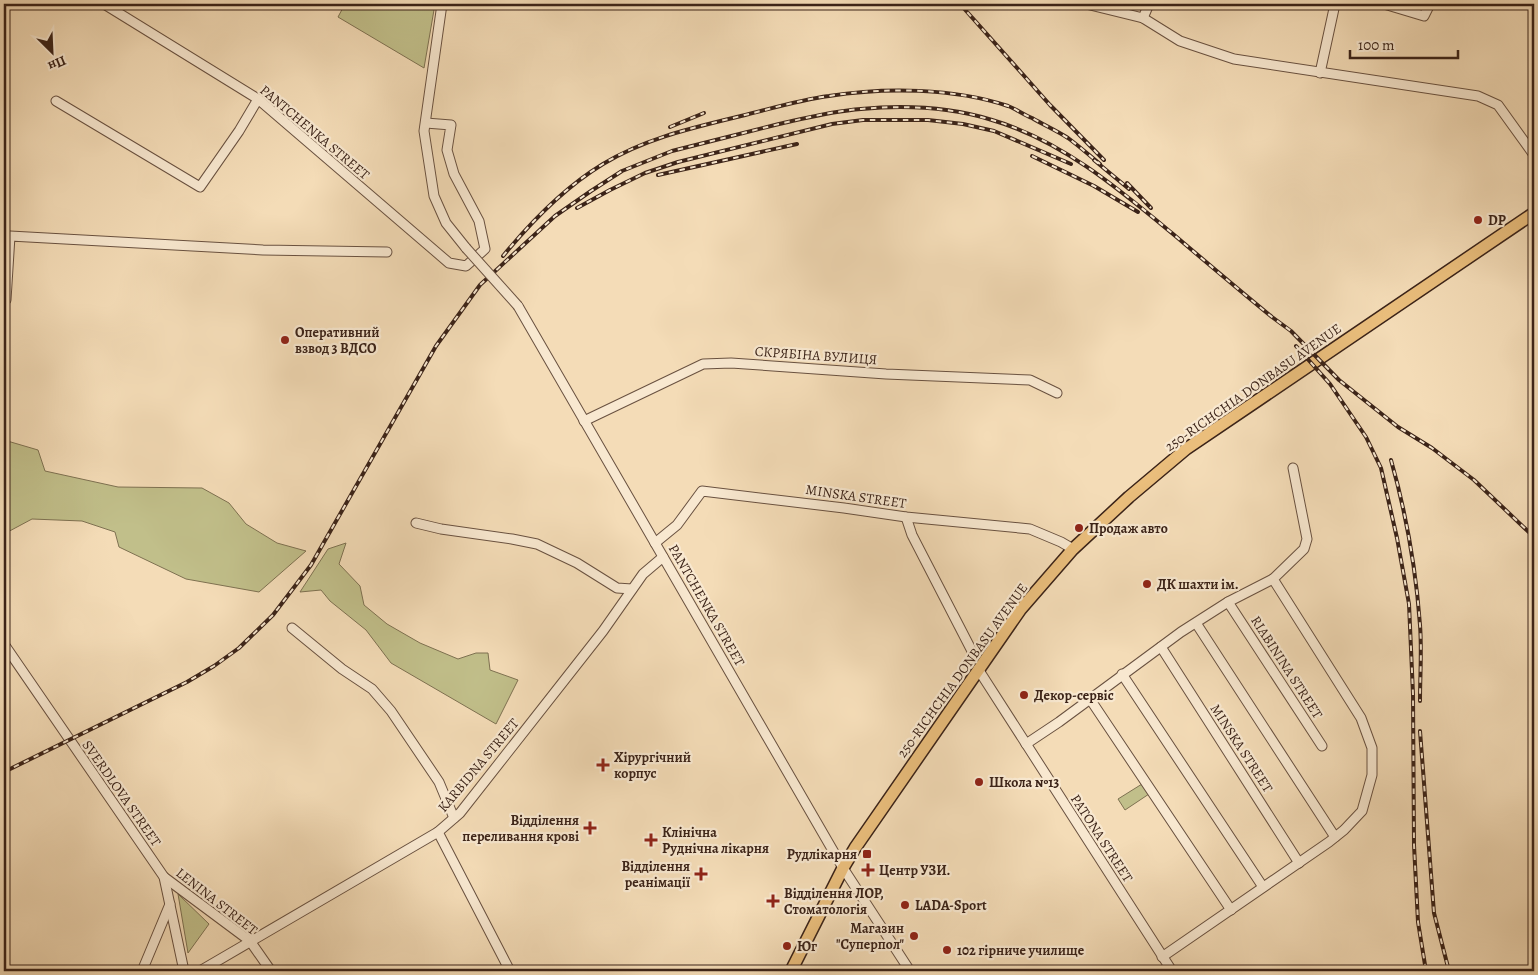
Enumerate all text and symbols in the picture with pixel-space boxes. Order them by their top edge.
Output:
north arrow [28,28,78,78]
scale bar [1350,28,1458,60]
text: 100 m [1358,35,1395,55]
text: Пн [45,51,69,76]
street label: PANTCHENKA STREET [256,81,374,184]
place label: DP [1488,211,1506,230]
marker: DP [1472,214,1484,226]
street label: 250-RICHCHIA DONBASU AVENUE [1161,319,1345,456]
place label: Оперативний взвод 3 ВДСО [295,323,380,358]
marker: Оперативний взвод 3 ВДСО [279,334,291,346]
street label: СКРЯБІНА ВУЛИЦЯ [754,342,878,369]
street label: MINSKA STREET [804,480,908,513]
place label: Продаж авто [1089,519,1168,538]
marker: Продаж авто [1073,522,1085,534]
street label: PANTCHENKA STREET [664,541,749,670]
place label: ДК шахти ім. [1157,575,1238,594]
marker: ДК шахти ім. [1141,578,1153,590]
street label: 250-RICHCHIA DONBASU AVENUE [893,579,1032,761]
street label: RIABININA STREET [1246,612,1327,723]
place label: Декор-сервіс [1034,686,1114,705]
marker: Декор-сервіс [1018,689,1030,701]
street label: MINSKA STREET [1206,700,1277,796]
street label: KARBIDNA STREET [433,714,524,816]
street label: SVERDLOVA STREET [78,736,166,851]
place label: Хірургічний корпус [614,748,691,783]
marker: Хірургічний корпус [596,758,610,772]
place label: Школа №13 [989,773,1059,792]
marker: Школа №13 [973,776,985,788]
street label: PATONA STREET [1066,791,1137,886]
place label: Відділення переливання крові [462,811,579,846]
marker: Відділення переливання крові [583,821,597,835]
place label: Клінічна Руднічна лікарня [662,823,769,858]
marker: Клінічна Руднічна лікарня [644,833,658,847]
place label: Рудлікарня [787,845,857,864]
marker: Рудлікарня [861,848,873,860]
place label: Відділення реанімації [621,857,691,892]
place label: Центр УЗИ. [879,861,950,880]
street label: LENINA STREET [172,863,262,940]
marker: Центр УЗИ. [861,863,875,877]
marker: Відділення реанімації [694,867,708,881]
place label: Відділення ЛОР, Стоматологія [784,884,884,919]
marker: Відділення ЛОР, Стоматологія [766,894,780,908]
place label: LADA-Sport [915,896,987,915]
marker: LADA-Sport [899,899,911,911]
place label: Магазин "Суперпол" [836,919,905,954]
marker: Магазин "Суперпол" [908,930,920,942]
place label: Юг [797,937,817,956]
marker: Юг [781,940,793,952]
place label: 102 гірниче училище [957,941,1085,960]
marker: 102 гірниче училище [941,944,953,956]

